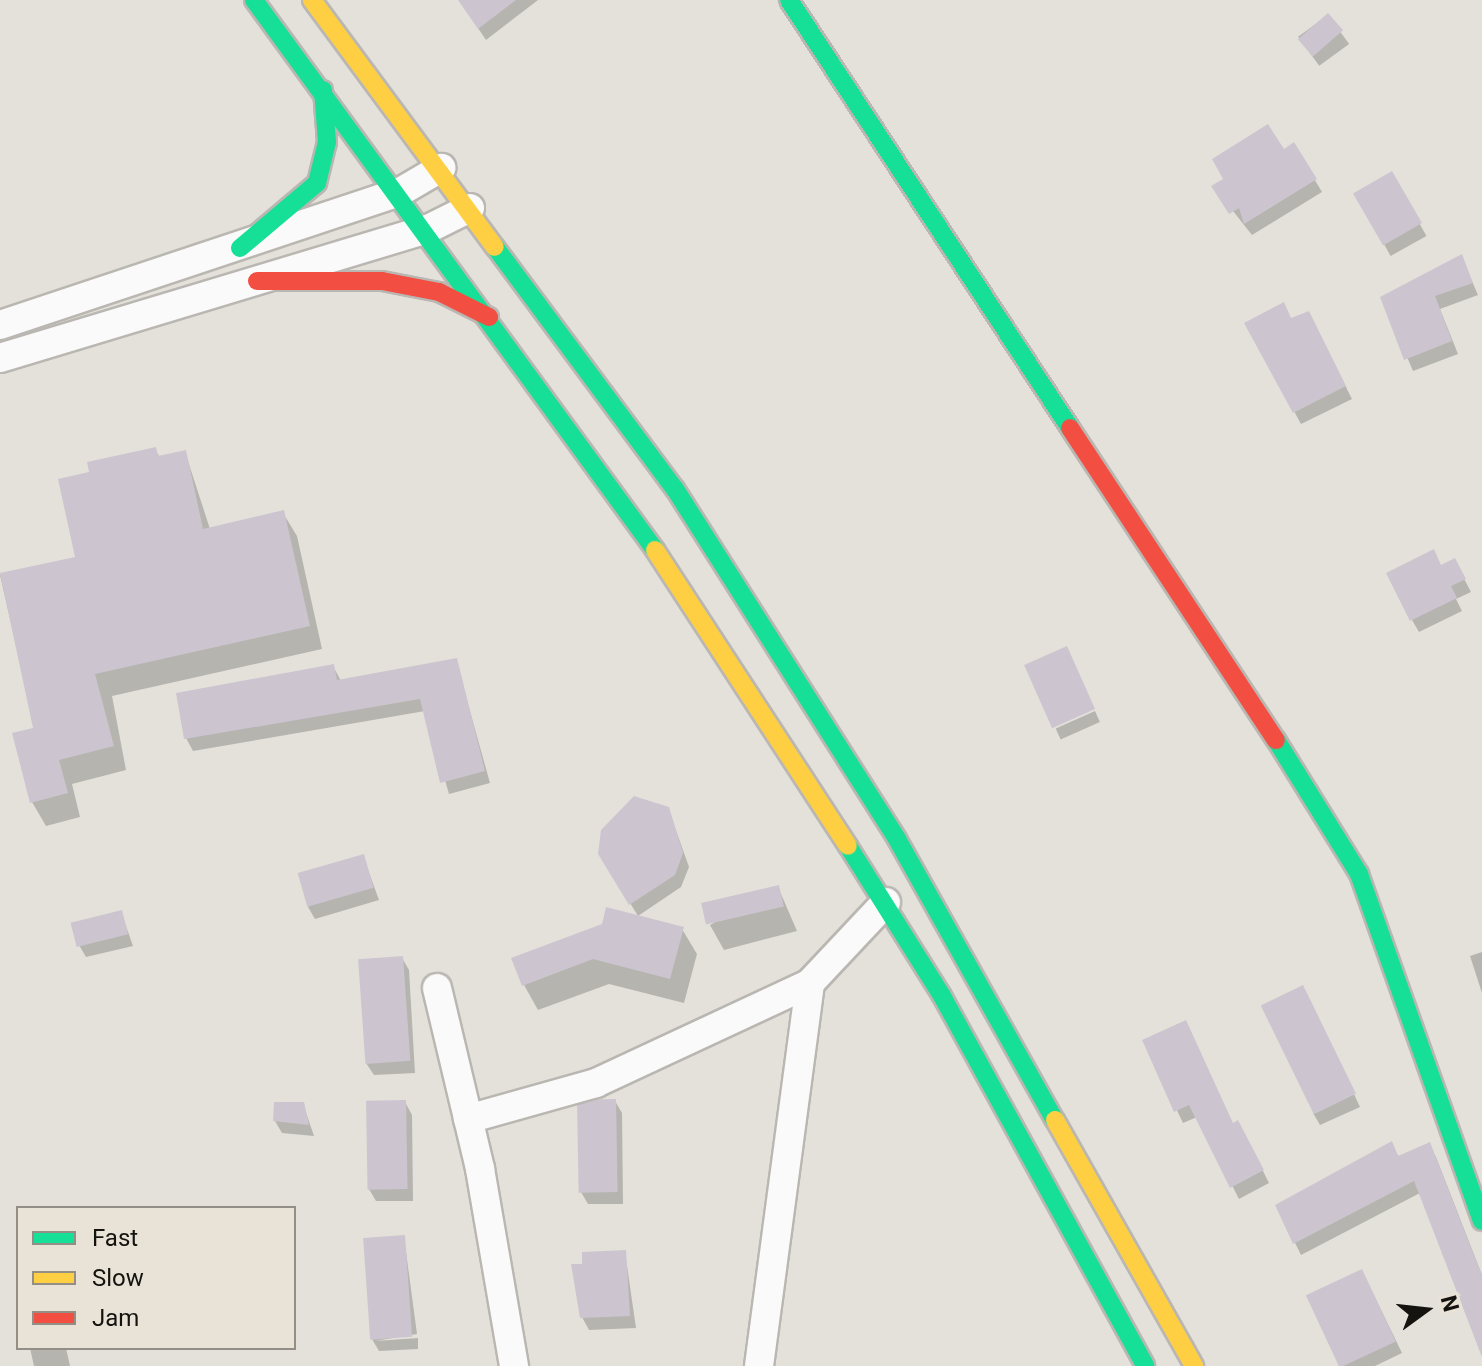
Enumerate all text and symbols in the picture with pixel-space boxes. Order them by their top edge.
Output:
legend [16,1206,296,1350]
text: Fast [92,1224,138,1252]
text: Slow [92,1264,144,1292]
north arrow [1386,1270,1466,1350]
text: N [1436,1293,1464,1314]
text: Jam [92,1304,139,1332]

